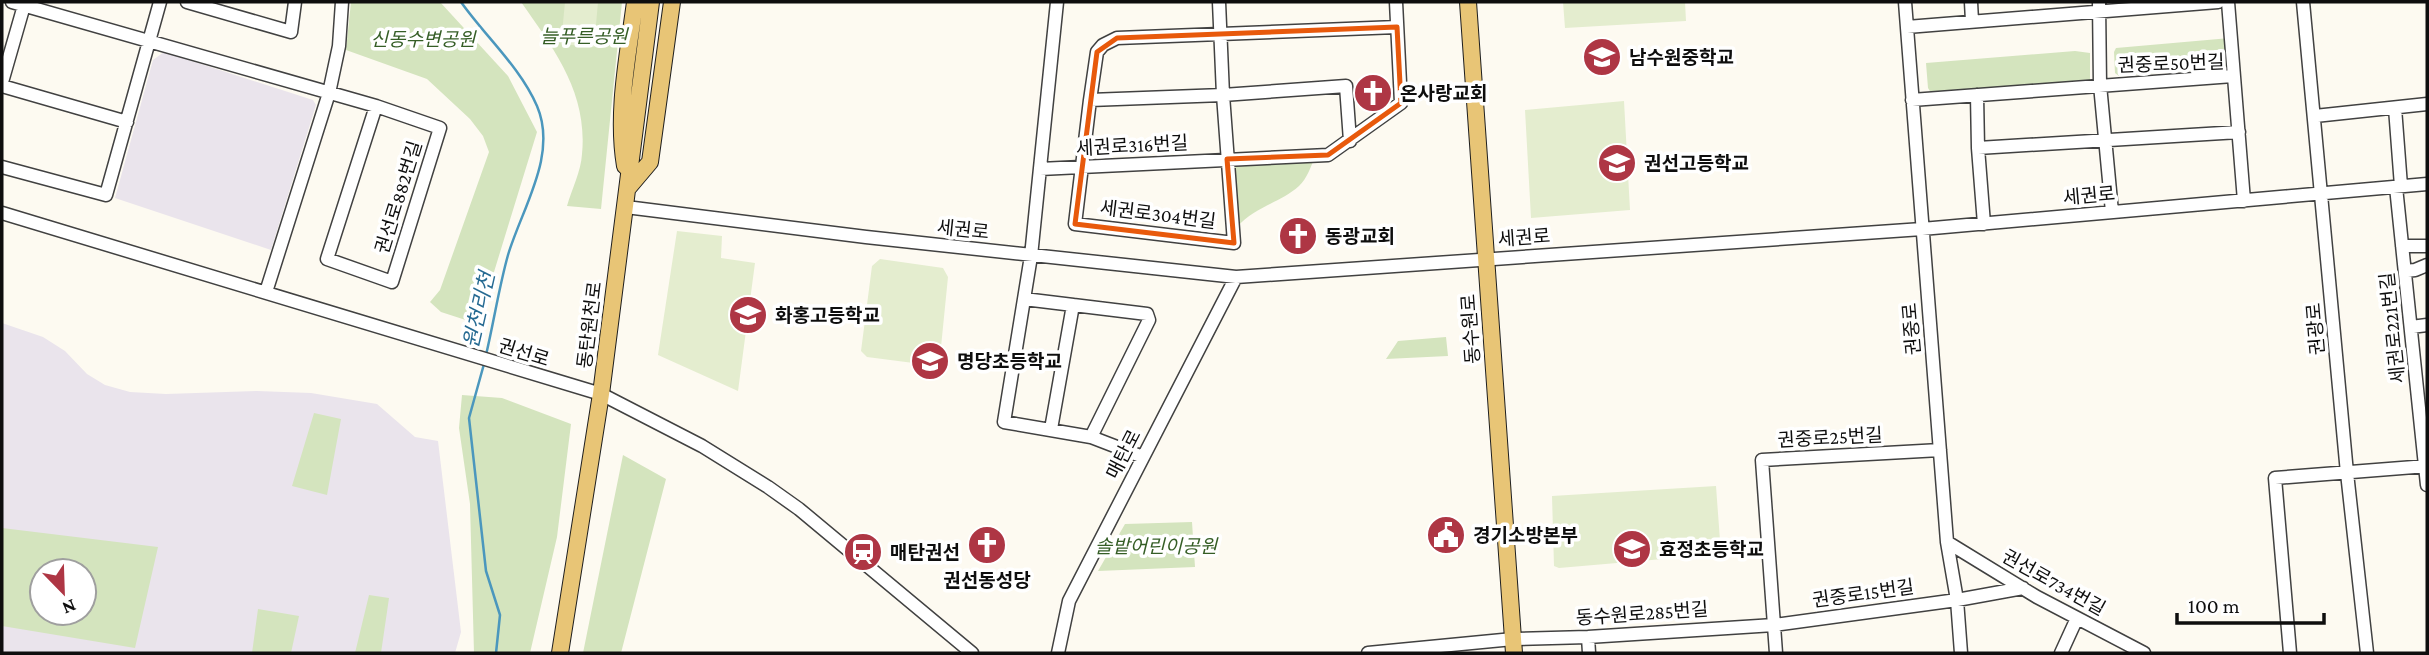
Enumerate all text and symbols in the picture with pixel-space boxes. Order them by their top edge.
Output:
park label: 늘푸른공원 [540,26,629,47]
park label: 신동수변공원 [371,29,477,50]
school or university icon: 남수원중학교 [1581,36,1623,78]
place label: 남수원중학교 [1629,47,1734,68]
street label: 권중로50번길 [2117,51,2225,76]
church icon: 온사랑교회 [1352,72,1394,114]
place label: 온사랑교회 [1400,83,1487,104]
street label: 세권로316번길 [1075,132,1189,159]
street label: 권선로882번길 [371,138,426,256]
school or university icon: 권선고등학교 [1596,142,1638,184]
place label: 권선고등학교 [1644,153,1749,174]
street label: 세권로 [2062,183,2116,208]
street label: 세권로304번길 [1099,197,1217,232]
church icon: 동광교회 [1277,215,1319,257]
street label: 세권로 [936,216,990,243]
street label: 세권로 [1497,225,1551,250]
place label: 동광교회 [1325,226,1395,247]
water label: 원천리천 [459,267,500,350]
street label: 세권로221번길 [2376,271,2409,385]
street label: 동탄원천로 [574,280,605,370]
street label: 동수원로 [1458,293,1483,365]
school or university icon: 화홍고등학교 [727,294,769,336]
street label: 권중로 [1899,302,1924,356]
street label: 권광로 [2303,302,2328,356]
place label: 화홍고등학교 [775,305,880,326]
street label: 권선로 [496,335,552,370]
school or university icon: 명당초등학교 [909,340,951,382]
place label: 명당초등학교 [957,351,1062,372]
street label: 권중로25번길 [1777,424,1883,451]
street label: 매탄로 [1102,426,1145,482]
public building icon: 경기소방본부 [1425,514,1467,556]
church icon: 권선동성당 [966,524,1008,566]
place label: 경기소방본부 [1473,525,1578,546]
school or university icon: 효정초등학교 [1611,528,1653,570]
station icon: 매탄권선 [842,531,884,573]
park label: 솔밭어린이공원 [1095,536,1219,557]
place label: 효정초등학교 [1659,539,1764,560]
place label: 매탄권선 [890,542,960,563]
street label: 권선로734번길 [1999,545,2109,619]
north arrow [28,557,98,627]
place label: 권선동성당 [943,570,1031,591]
street label: 권중로15번길 [1811,576,1915,611]
scale bar [2177,582,2324,626]
text: 100 m [2188,594,2240,618]
text: N [59,595,80,619]
street label: 동수원로285번길 [1575,598,1709,629]

